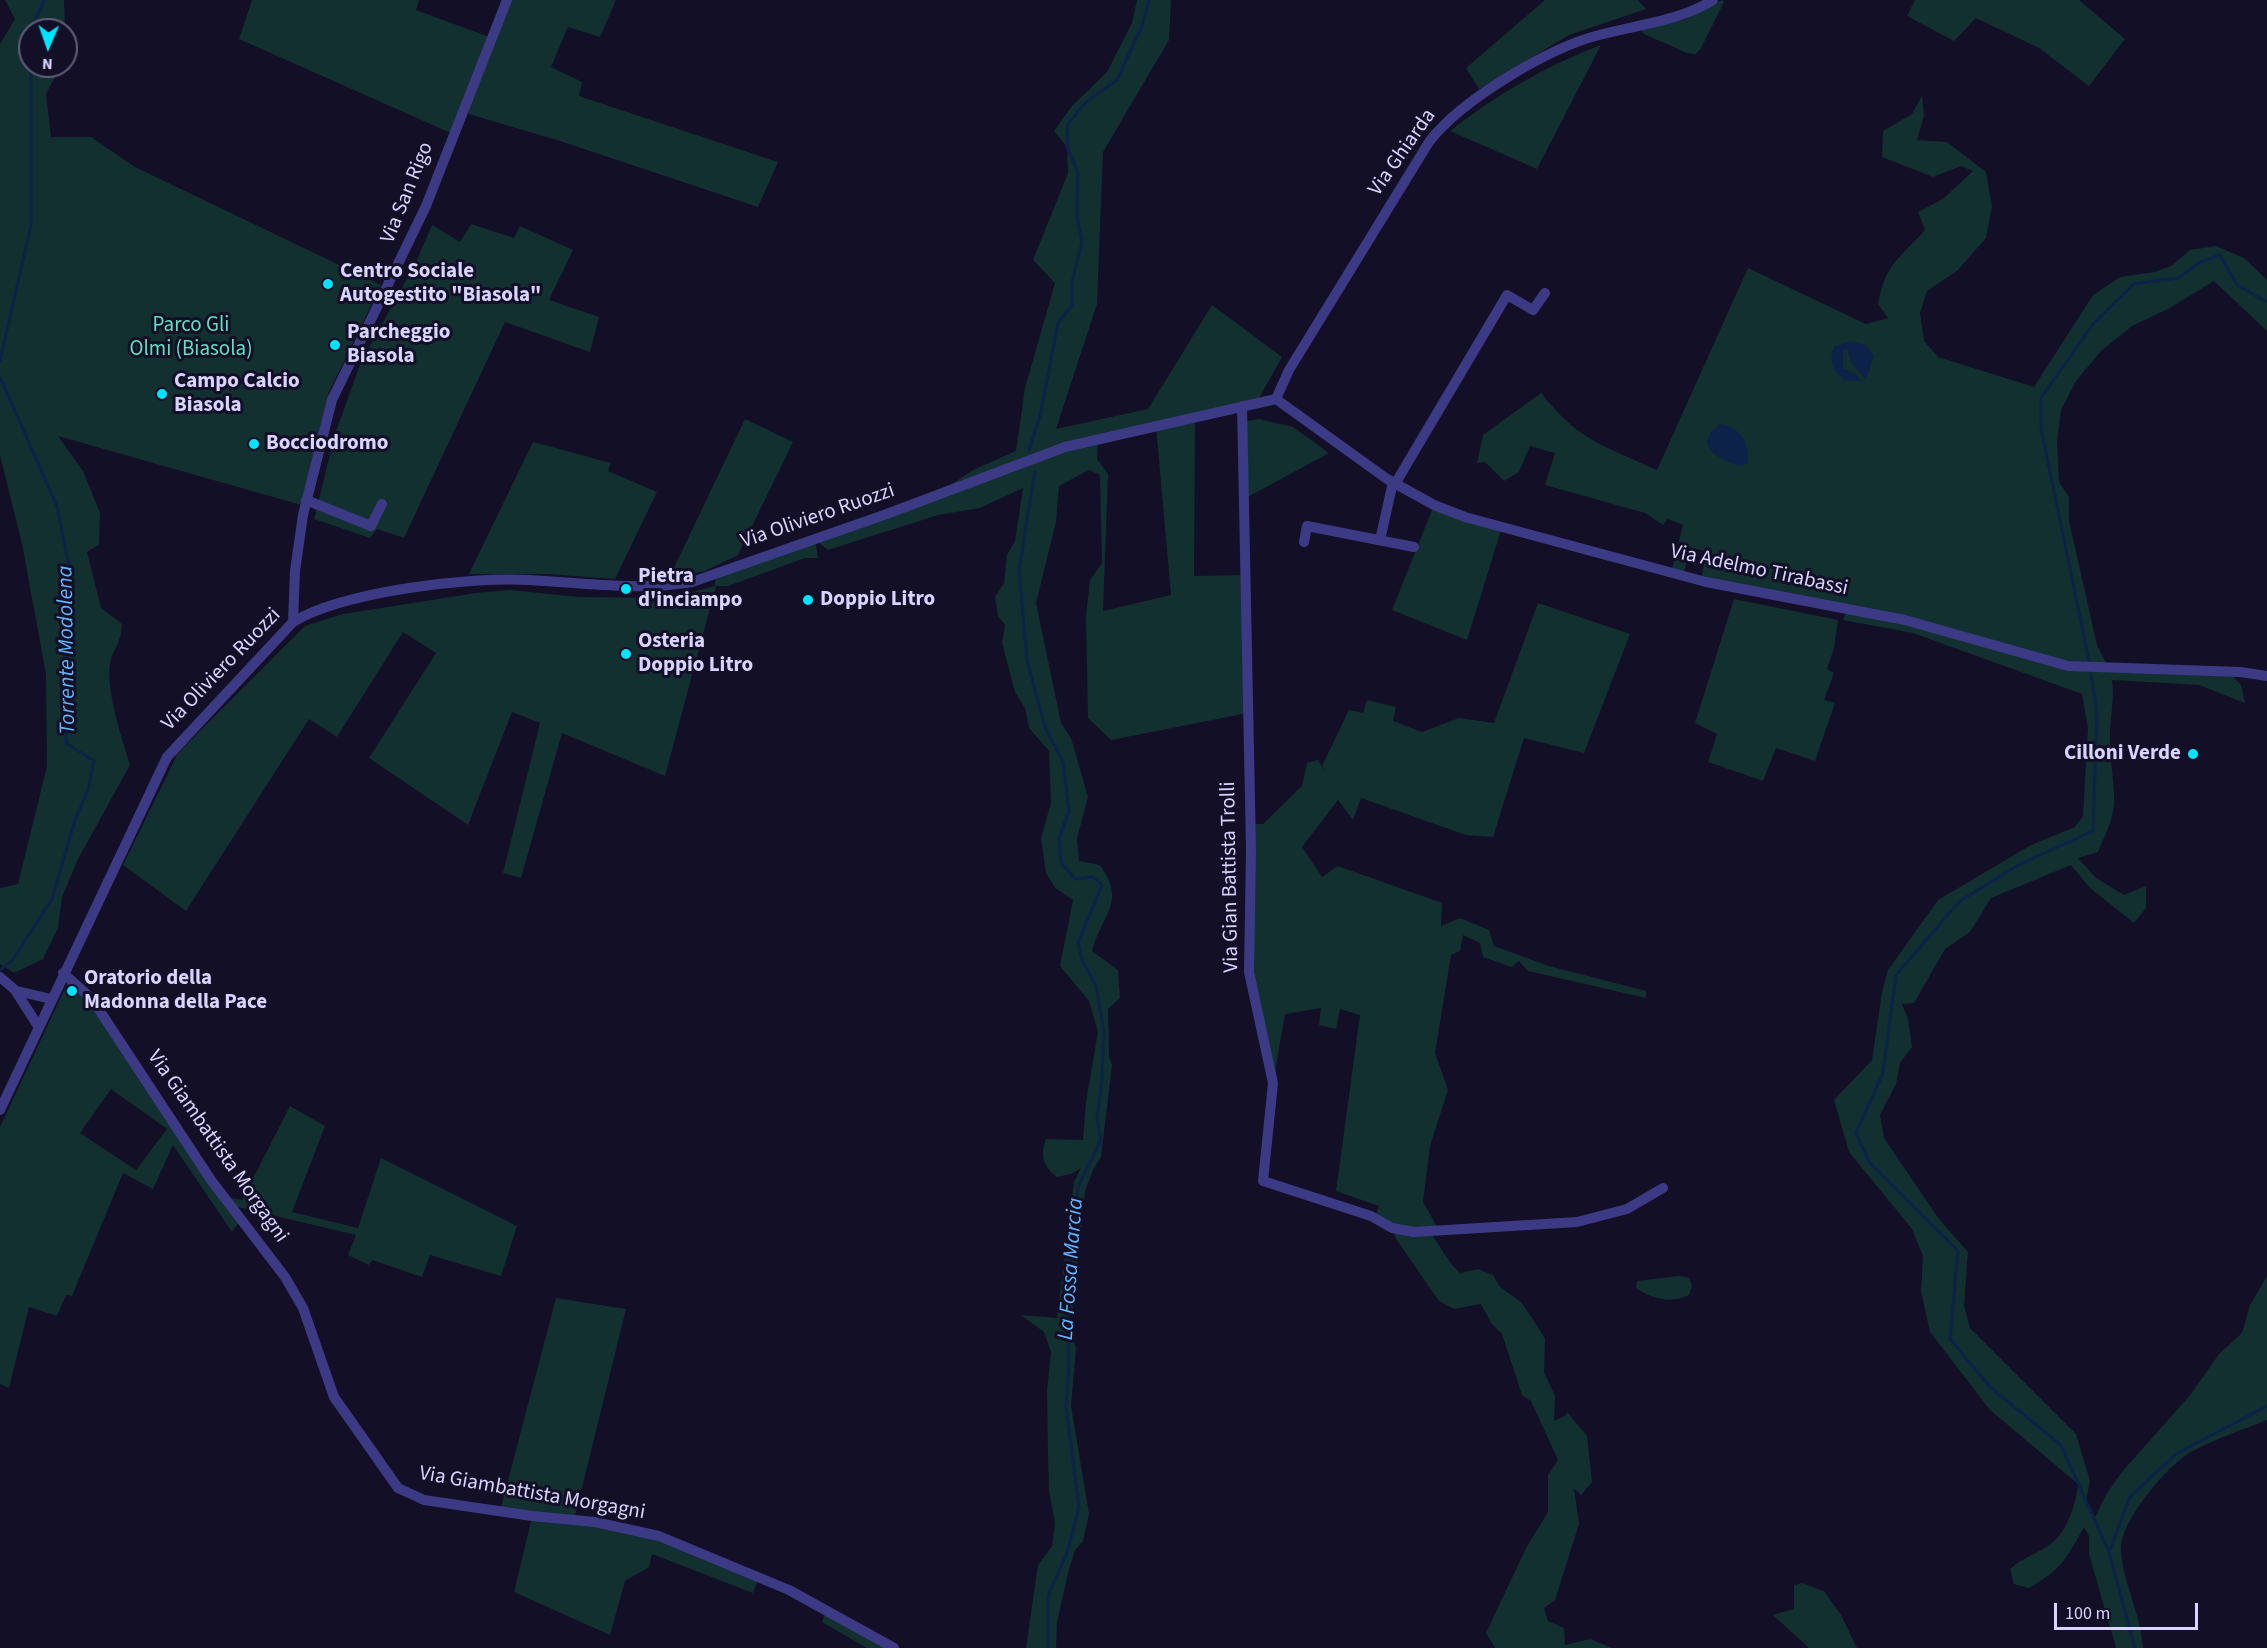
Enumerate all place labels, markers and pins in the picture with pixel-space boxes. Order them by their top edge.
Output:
place label: Centro Sociale Autogestito "Biasola" [340,259,541,309]
marker: Centro Sociale Autogestito "Biasola" [321,277,335,291]
place label: Parcheggio Biasola [347,320,450,370]
marker: Parcheggio Biasola [328,338,342,352]
place label: Campo Calcio Biasola [174,369,300,419]
marker: Campo Calcio Biasola [155,387,169,401]
place label: Bocciodromo [266,431,388,457]
marker: Bocciodromo [247,437,261,451]
place label: Pietra d'inciampo [638,564,743,614]
marker: Pietra d'inciampo [619,582,633,596]
place label: Doppio Litro [820,587,935,613]
marker: Doppio Litro [801,593,815,607]
place label: Osteria Doppio Litro [638,629,753,679]
marker: Osteria Doppio Litro [619,647,633,661]
place label: Cilloni Verde [2064,741,2181,767]
marker: Cilloni Verde [2186,747,2200,761]
place label: Oratorio della Madonna della Pace [84,966,267,1016]
marker: Oratorio della Madonna della Pace [65,984,79,998]

